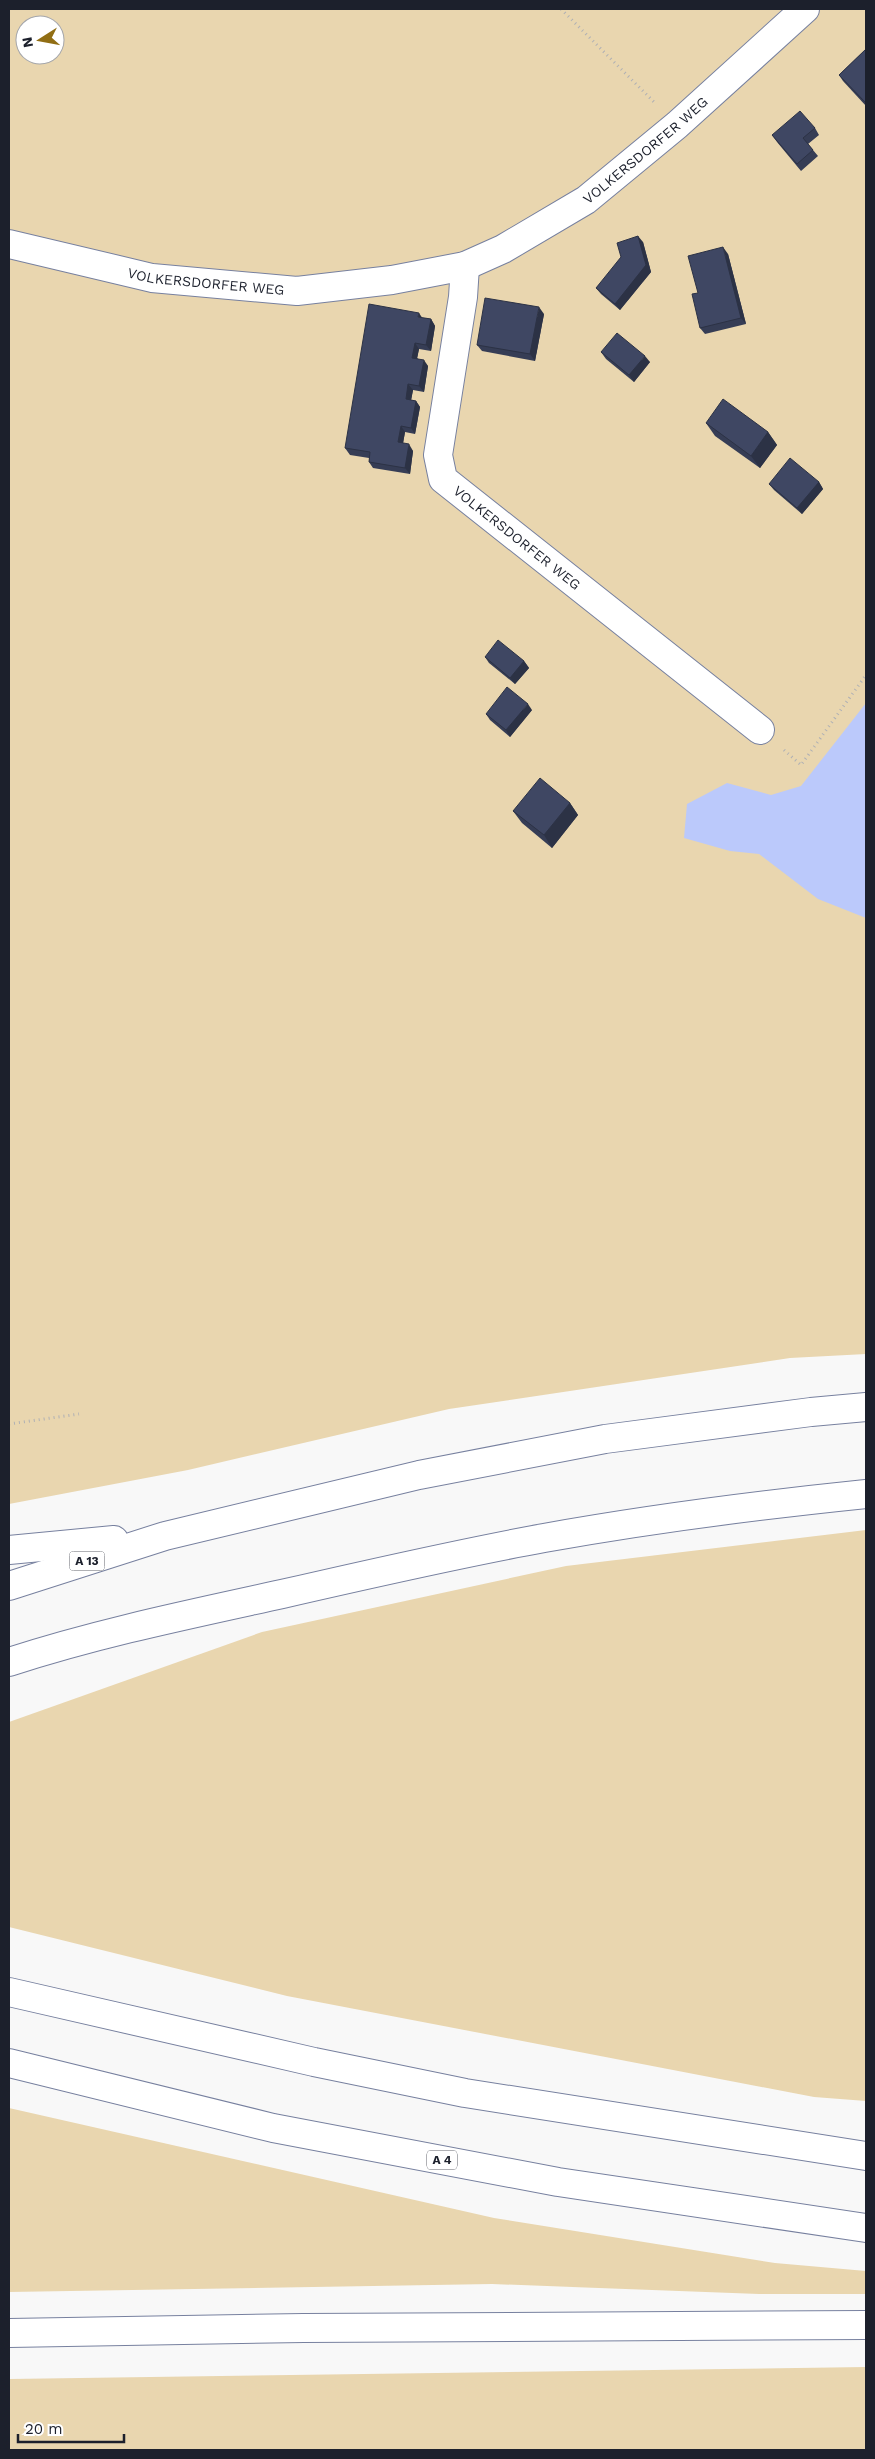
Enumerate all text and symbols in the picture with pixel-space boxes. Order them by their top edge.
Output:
north arrow [15,15,65,65]
text: N [18,36,36,49]
street label: VOLKERSDORFER WEG [580,93,711,207]
street label: VOLKERSDORFER WEG [126,264,285,298]
street label: VOLKERSDORFER WEG [450,482,584,593]
road number: A 13 [70,1552,104,1570]
road number: A 4 [427,2150,457,2170]
scale bar [18,2412,124,2444]
text: 20 m [25,2420,63,2438]

